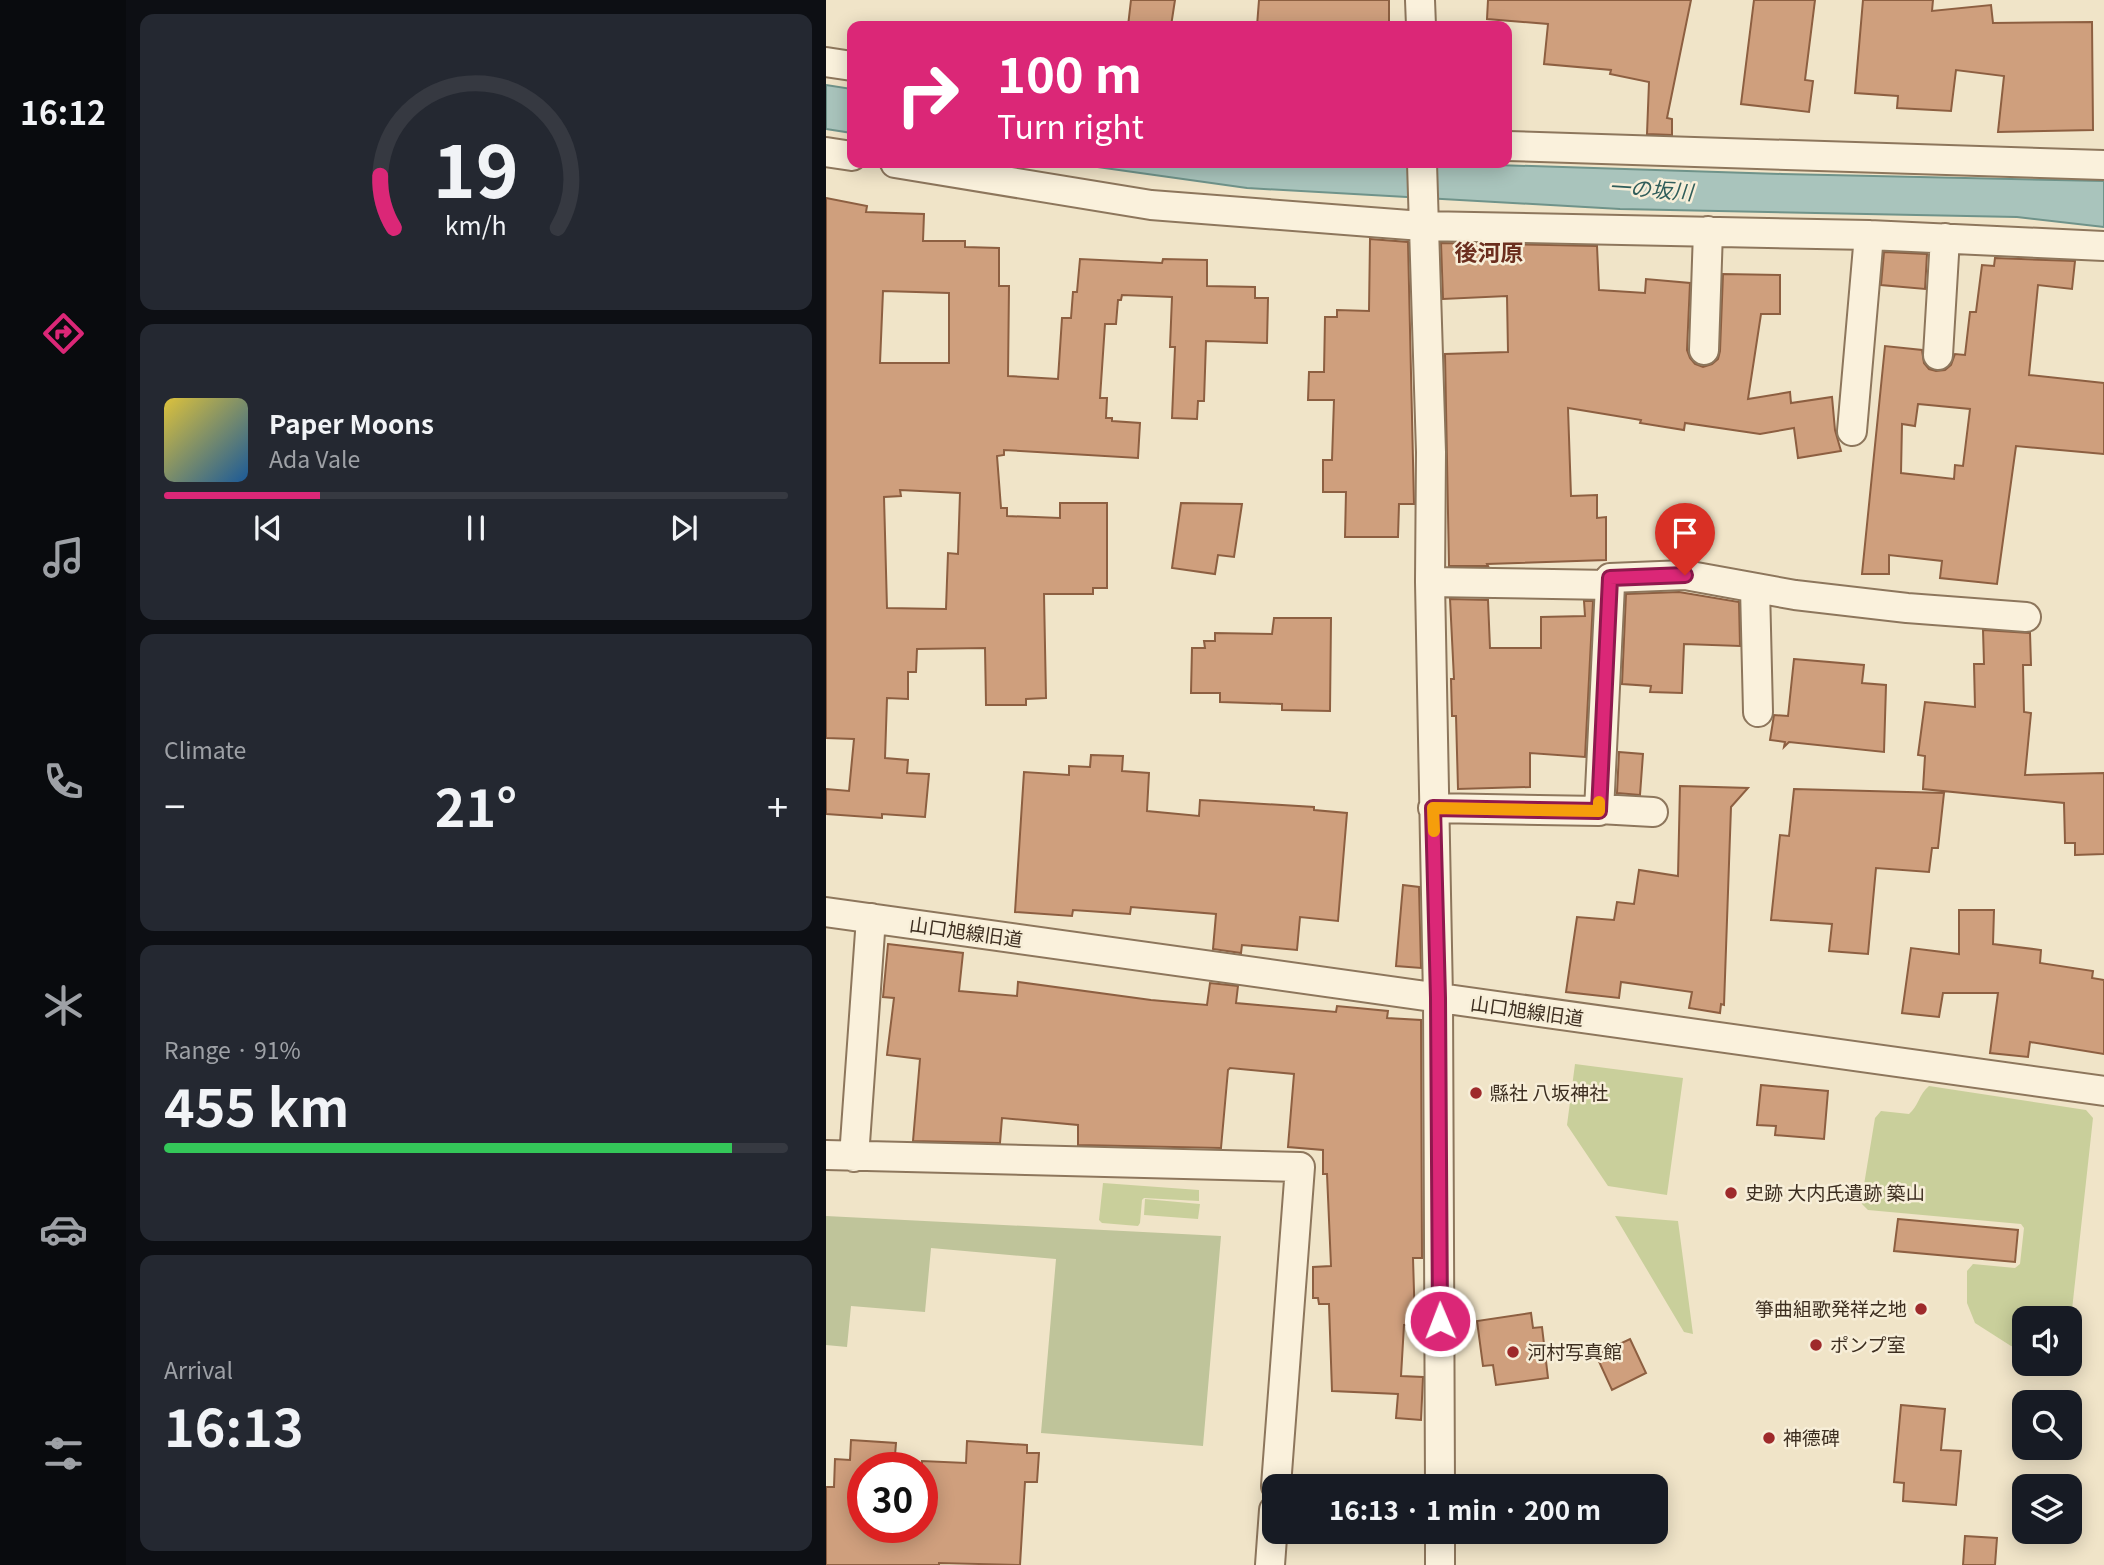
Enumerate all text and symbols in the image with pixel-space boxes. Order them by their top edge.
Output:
text: 100 m [997,36,1142,107]
icon: right [882,49,973,140]
text: 16:12 [20,88,106,134]
text: Turn right [997,102,1144,148]
text: 19 [433,114,519,219]
water label: 一の坂川 [1608,170,1696,206]
text: km/h [445,206,507,242]
district label: 後河原 [1455,234,1524,268]
icon: directions [39,309,88,358]
text: Paper Moons [269,404,434,441]
text: Ada Vale [269,441,360,475]
pin [1655,503,1715,575]
icon: previous [249,509,287,547]
icon: pause [457,509,495,547]
icon: next [665,509,703,547]
icon: arrive [1666,514,1704,552]
icon: music [39,533,88,582]
text: Climate [164,732,246,766]
icon: phone [39,757,88,806]
text: 21° [435,767,517,842]
text: − [164,777,185,832]
text: + [767,777,788,832]
street label: 山口旭線旧道 [908,909,1025,952]
icon: climate [39,981,88,1030]
street label: 山口旭線旧道 [1469,988,1586,1031]
text: Range · 91% [164,1032,301,1066]
text: 455 km [164,1067,349,1142]
place label: 縣社 八坂神社 [1490,1078,1608,1105]
marker: 縣社 八坂神社 [1468,1085,1484,1101]
place label: 史跡 大内氏遺跡 築山 [1745,1178,1925,1205]
marker: 史跡 大内氏遺跡 築山 [1723,1185,1739,1201]
icon: car [39,1205,88,1254]
position arrow [1403,1284,1477,1358]
place label: 箏曲組歌発祥之地 [1755,1294,1907,1321]
marker: 箏曲組歌発祥之地 [1913,1301,1929,1317]
map controls [2012,1306,2082,1544]
button: sound [2012,1306,2082,1376]
place label: ポンプ室 [1830,1330,1905,1357]
place label: 河村写真館 [1527,1337,1622,1364]
marker: ポンプ室 [1808,1337,1824,1353]
marker: 河村写真館 [1505,1344,1521,1360]
text: Arrival [164,1352,233,1386]
text: 16:13 [164,1387,304,1462]
button: search [2012,1390,2082,1460]
place label: 神德碑 [1783,1423,1840,1450]
icon: filters [39,1429,88,1478]
marker: 神德碑 [1761,1430,1777,1446]
speed limit sign: 30 [847,1452,938,1543]
button: layers [2012,1474,2082,1544]
text: 16:13 · 1 min · 200 m [1329,1490,1601,1527]

